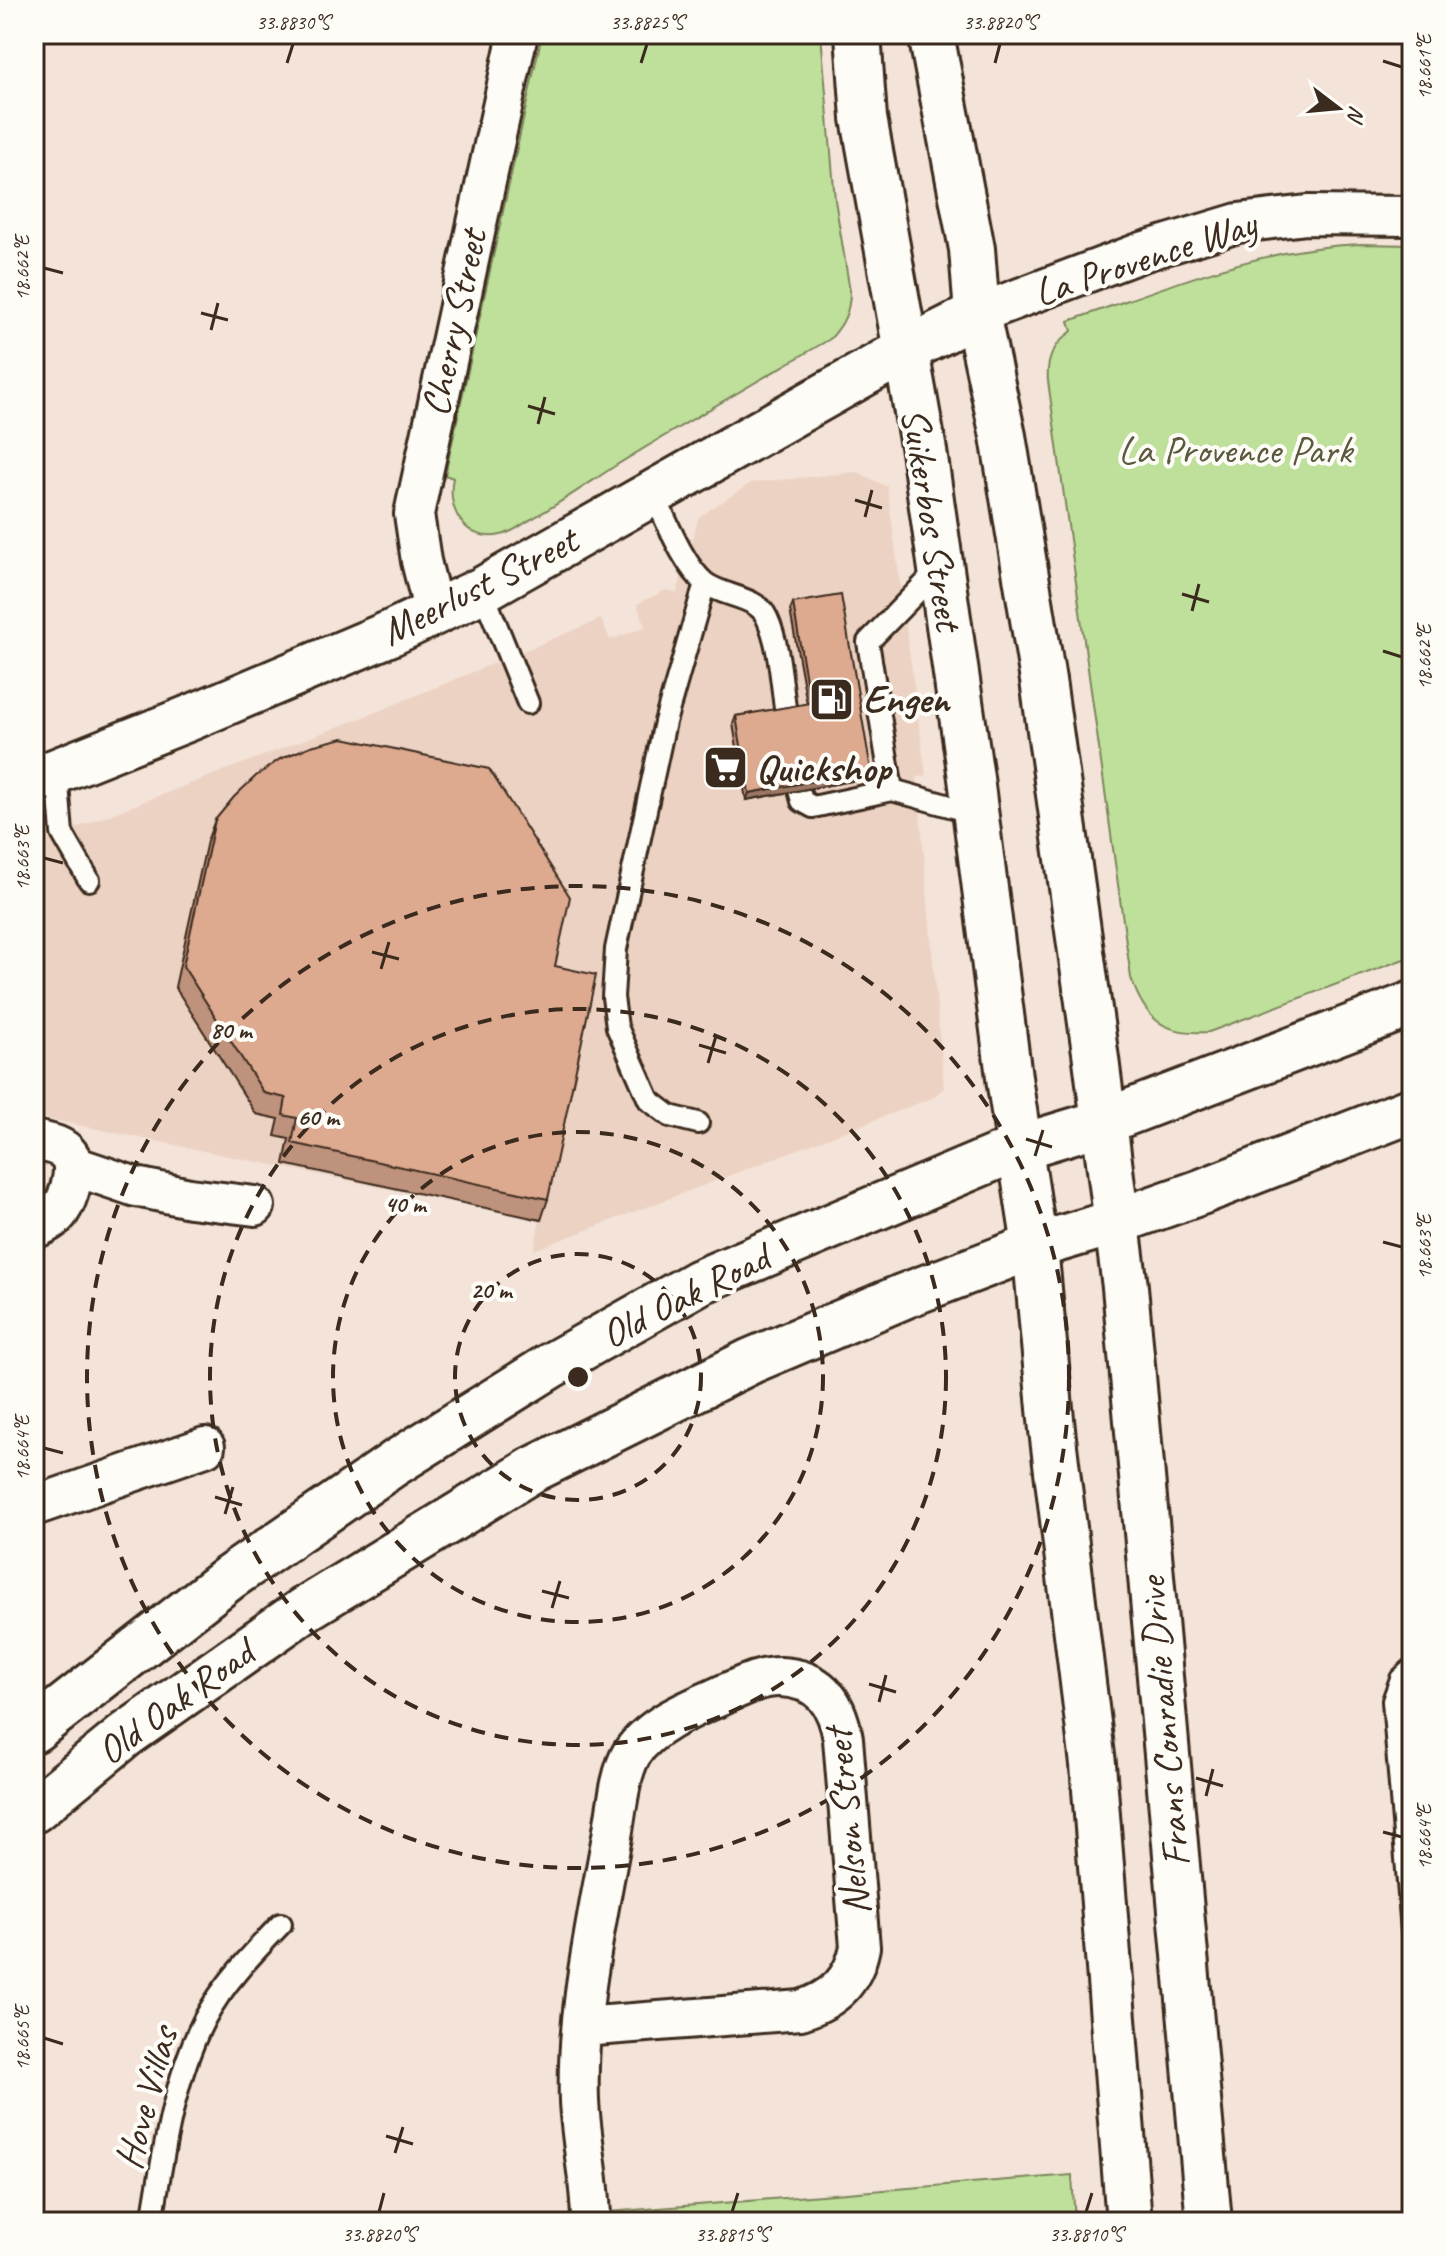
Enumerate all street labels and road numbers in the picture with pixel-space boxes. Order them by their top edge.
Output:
street label: La Provence Way [1028,198,1265,317]
street label: Cherry Street [410,222,499,421]
street label: Suikerbos Street [890,404,975,637]
street label: Meerlust Street [372,514,589,657]
street label: Old Oak Road [593,1230,783,1360]
street label: Frans Conradie Drive [1126,1572,1202,1869]
street label: Old Oak Road [87,1625,268,1776]
street label: Nelson Street [812,1721,882,1918]
street label: Hove Villas [103,2019,190,2174]

